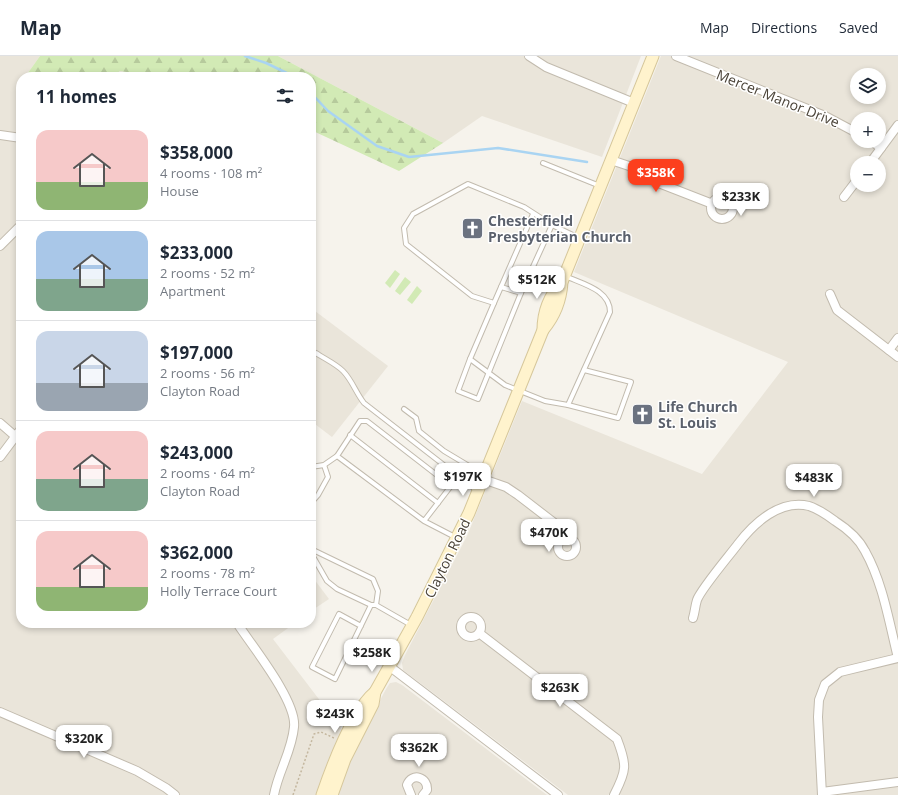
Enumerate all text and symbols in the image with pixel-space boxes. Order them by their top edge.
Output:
text: Map [20,15,61,41]
text: Map [700,18,729,37]
text: Directions [751,18,817,37]
text: Saved [839,18,878,37]
street label: Mercer Manor Drive [714,65,842,131]
map controls [850,68,886,192]
button: layers [850,68,886,104]
text: 11 homes [36,85,117,108]
icon: filters [274,85,296,107]
button: + [850,112,886,148]
text: $358,000 [160,141,233,164]
icon: home [68,146,116,194]
button: − [850,156,886,192]
pin: $358K [628,159,684,193]
text: $358K [637,163,675,181]
text: 4 rooms · 108 m² [160,164,262,182]
text: House [160,182,199,200]
pin: $233K [713,183,769,217]
text: $233K [722,187,760,205]
place label: Chesterfield Presbyterian Church [488,211,632,246]
church icon: Chesterfield Presbyterian Church [460,215,486,241]
text: $233,000 [160,241,233,264]
icon: home [68,247,116,295]
text: 2 rooms · 52 m² [160,264,255,282]
pin: $512K [509,266,565,300]
text: $512K [518,270,556,288]
text: Apartment [160,282,225,300]
text: $197,000 [160,341,233,364]
icon: home [68,347,116,395]
text: 2 rooms · 56 m² [160,364,255,382]
text: Clayton Road [160,382,240,400]
place label: Life Church St. Louis [658,397,738,432]
church icon: Life Church St. Louis [630,401,656,427]
text: $243,000 [160,441,233,464]
icon: home [68,447,116,495]
pin: $197K [435,463,491,497]
text: 2 rooms · 64 m² [160,464,255,482]
pin: $483K [786,464,842,498]
text: $197K [444,467,482,485]
text: $483K [795,468,833,486]
text: Clayton Road [160,482,240,500]
street label: Clayton Road [420,515,474,601]
pin: $470K [521,519,577,553]
text: $470K [530,523,568,541]
text: $362,000 [160,541,233,564]
icon: home [68,547,116,595]
text: 2 rooms · 78 m² [160,564,255,582]
text: Holly Terrace Court [160,582,277,600]
pin: $258K [344,639,400,673]
text: $258K [353,643,391,661]
pin: $263K [532,674,588,708]
text: $263K [541,678,579,696]
pin: $243K [307,700,363,734]
text: $243K [316,704,354,722]
pin: $320K [56,725,112,759]
text: $320K [65,729,103,747]
pin: $362K [391,734,447,768]
text: $362K [400,738,438,756]

